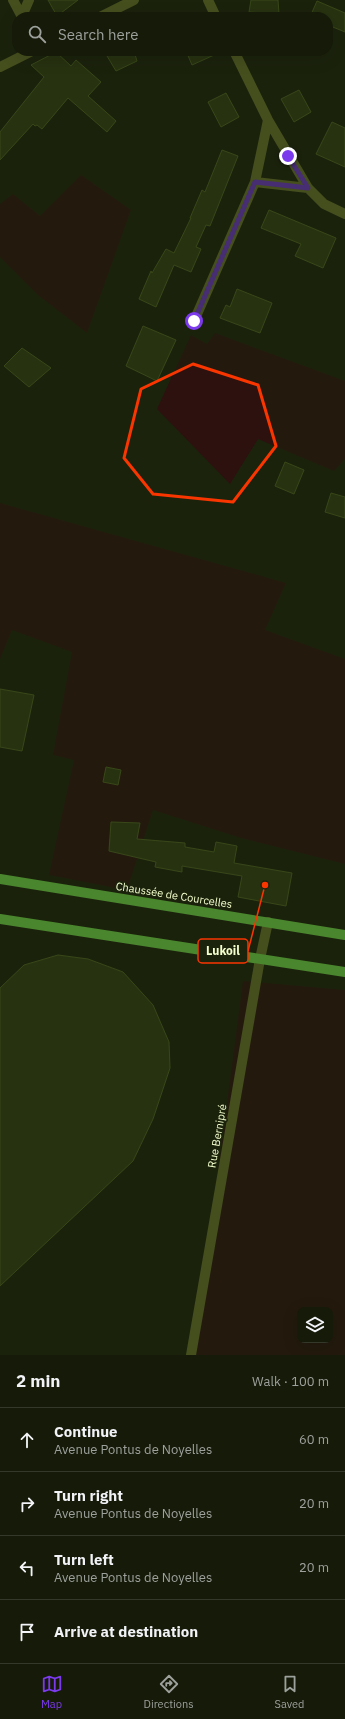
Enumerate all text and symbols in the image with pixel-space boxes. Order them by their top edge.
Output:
search box [12,12,333,56]
icon: search [26,23,48,45]
text: Search here [58,25,138,44]
route end [279,147,297,165]
route start [185,312,203,330]
street label: Chaussée de Courcelles [115,879,233,911]
callout: Lukoil [198,939,248,963]
text: Lukoil [206,943,240,958]
street label: Rue Bernipré [204,1103,230,1169]
map controls [297,1307,333,1343]
button: layers [297,1307,333,1343]
text: 2 min [16,1370,60,1392]
text: Walk · 100 m [252,1373,329,1390]
text: Continue [54,1422,118,1441]
icon: ahead [16,1429,38,1451]
text: 60 m [299,1431,329,1448]
text: Avenue Pontus de Noyelles [54,1441,212,1458]
text: Turn right [54,1486,123,1505]
icon: right [16,1493,38,1515]
text: 20 m [299,1495,329,1512]
text: Avenue Pontus de Noyelles [54,1505,212,1522]
text: Turn left [54,1550,114,1569]
icon: left [16,1557,38,1579]
text: 20 m [299,1559,329,1576]
text: Avenue Pontus de Noyelles [54,1569,212,1586]
icon: arrive [16,1621,38,1643]
text: Arrive at destination [54,1622,198,1641]
tab: Map [41,1673,63,1711]
tab: Directions [144,1673,194,1711]
tab: Saved [275,1673,304,1711]

